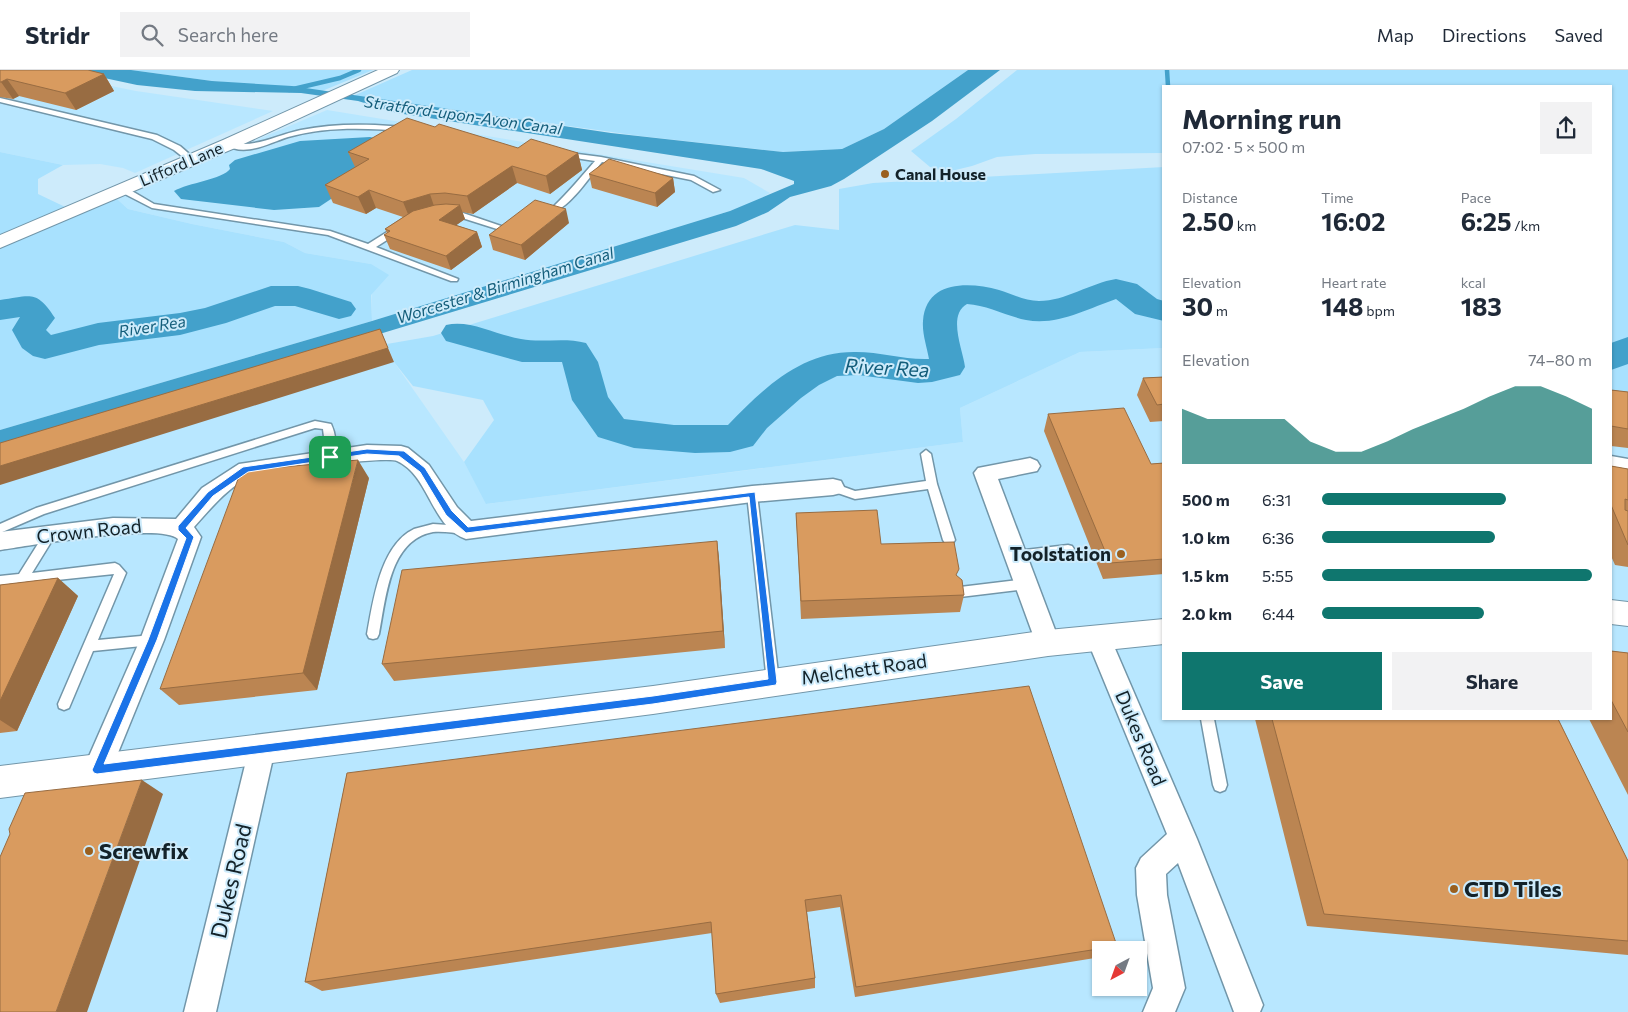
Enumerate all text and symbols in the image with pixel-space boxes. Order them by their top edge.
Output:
search box [120,12,470,57]
text: Stridr [25,20,90,49]
icon: search [138,21,166,49]
text: Search here [178,23,278,46]
text: Map [1377,24,1414,46]
text: Directions [1442,24,1526,46]
text: Saved [1554,24,1603,46]
water label: Stratford-upon-Avon Canal [363,91,564,138]
text: Morning run [1182,101,1342,135]
button: share [1540,102,1592,154]
text: 07:02 · 5 × 500 m [1182,137,1305,156]
street label: Lifford Lane [136,138,225,190]
place label: Canal House [895,164,986,183]
marker: Canal House [879,168,891,180]
text: Distance [1182,189,1238,206]
text: Time [1321,189,1354,206]
text: Pace [1461,189,1491,206]
text: 2.50 [1182,206,1234,236]
text: 16:02 [1321,206,1385,236]
text: 6:25 [1461,206,1512,236]
text: km [1234,217,1257,234]
text: /km [1512,217,1540,234]
water label: Worcester & Birmingham Canal [394,242,617,327]
text: Elevation [1182,274,1241,291]
text: Heart rate [1321,274,1386,291]
text: kcal [1461,274,1486,291]
text: 30 [1182,291,1213,321]
text: 148 [1321,291,1363,321]
text: 183 [1461,291,1502,321]
text: m [1213,302,1228,319]
text: bpm [1363,302,1395,319]
water label: River Rea [117,311,187,340]
text: Elevation [1182,350,1250,369]
text: 74–80 m [1528,350,1592,369]
water label: River Rea [844,353,930,381]
pin [309,436,351,478]
icon: arrive [316,443,344,471]
text: 500 m [1182,490,1230,509]
text: 6:31 [1262,490,1291,509]
street label: Crown Road [35,514,143,547]
text: 1.0 km [1182,528,1230,547]
text: 6:36 [1262,528,1294,547]
place label: Toolstation [1010,542,1111,565]
marker: Toolstation [1115,548,1127,560]
text: 1.5 km [1182,566,1229,585]
text: 5:55 [1262,566,1293,585]
text: 2.0 km [1182,604,1232,623]
text: 6:44 [1262,604,1295,623]
street label: Melchett Road [800,648,928,689]
button: Save [1182,652,1382,710]
button: Share [1392,652,1592,710]
street label: Dukes Road [1111,687,1172,789]
street label: Dukes Road [204,821,257,941]
place label: Screwfix [99,837,189,864]
marker: Screwfix [83,845,95,857]
place label: CTD Tiles [1464,875,1562,902]
marker: CTD Tiles [1448,883,1460,895]
north arrow [1092,941,1148,996]
map controls [1092,941,1147,996]

